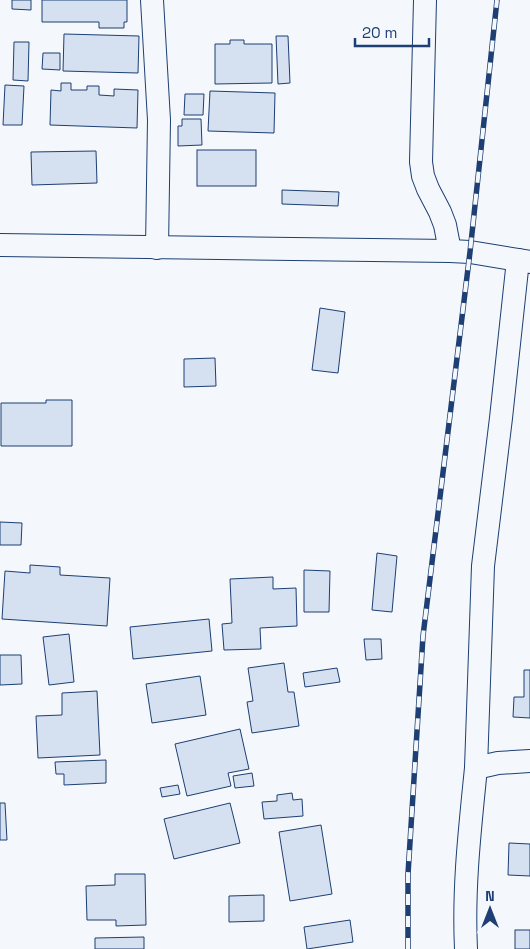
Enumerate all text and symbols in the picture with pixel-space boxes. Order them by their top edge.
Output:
scale bar [355,15,429,47]
text: 20 m [362,23,397,42]
north arrow [465,884,515,934]
text: N [485,887,495,905]

